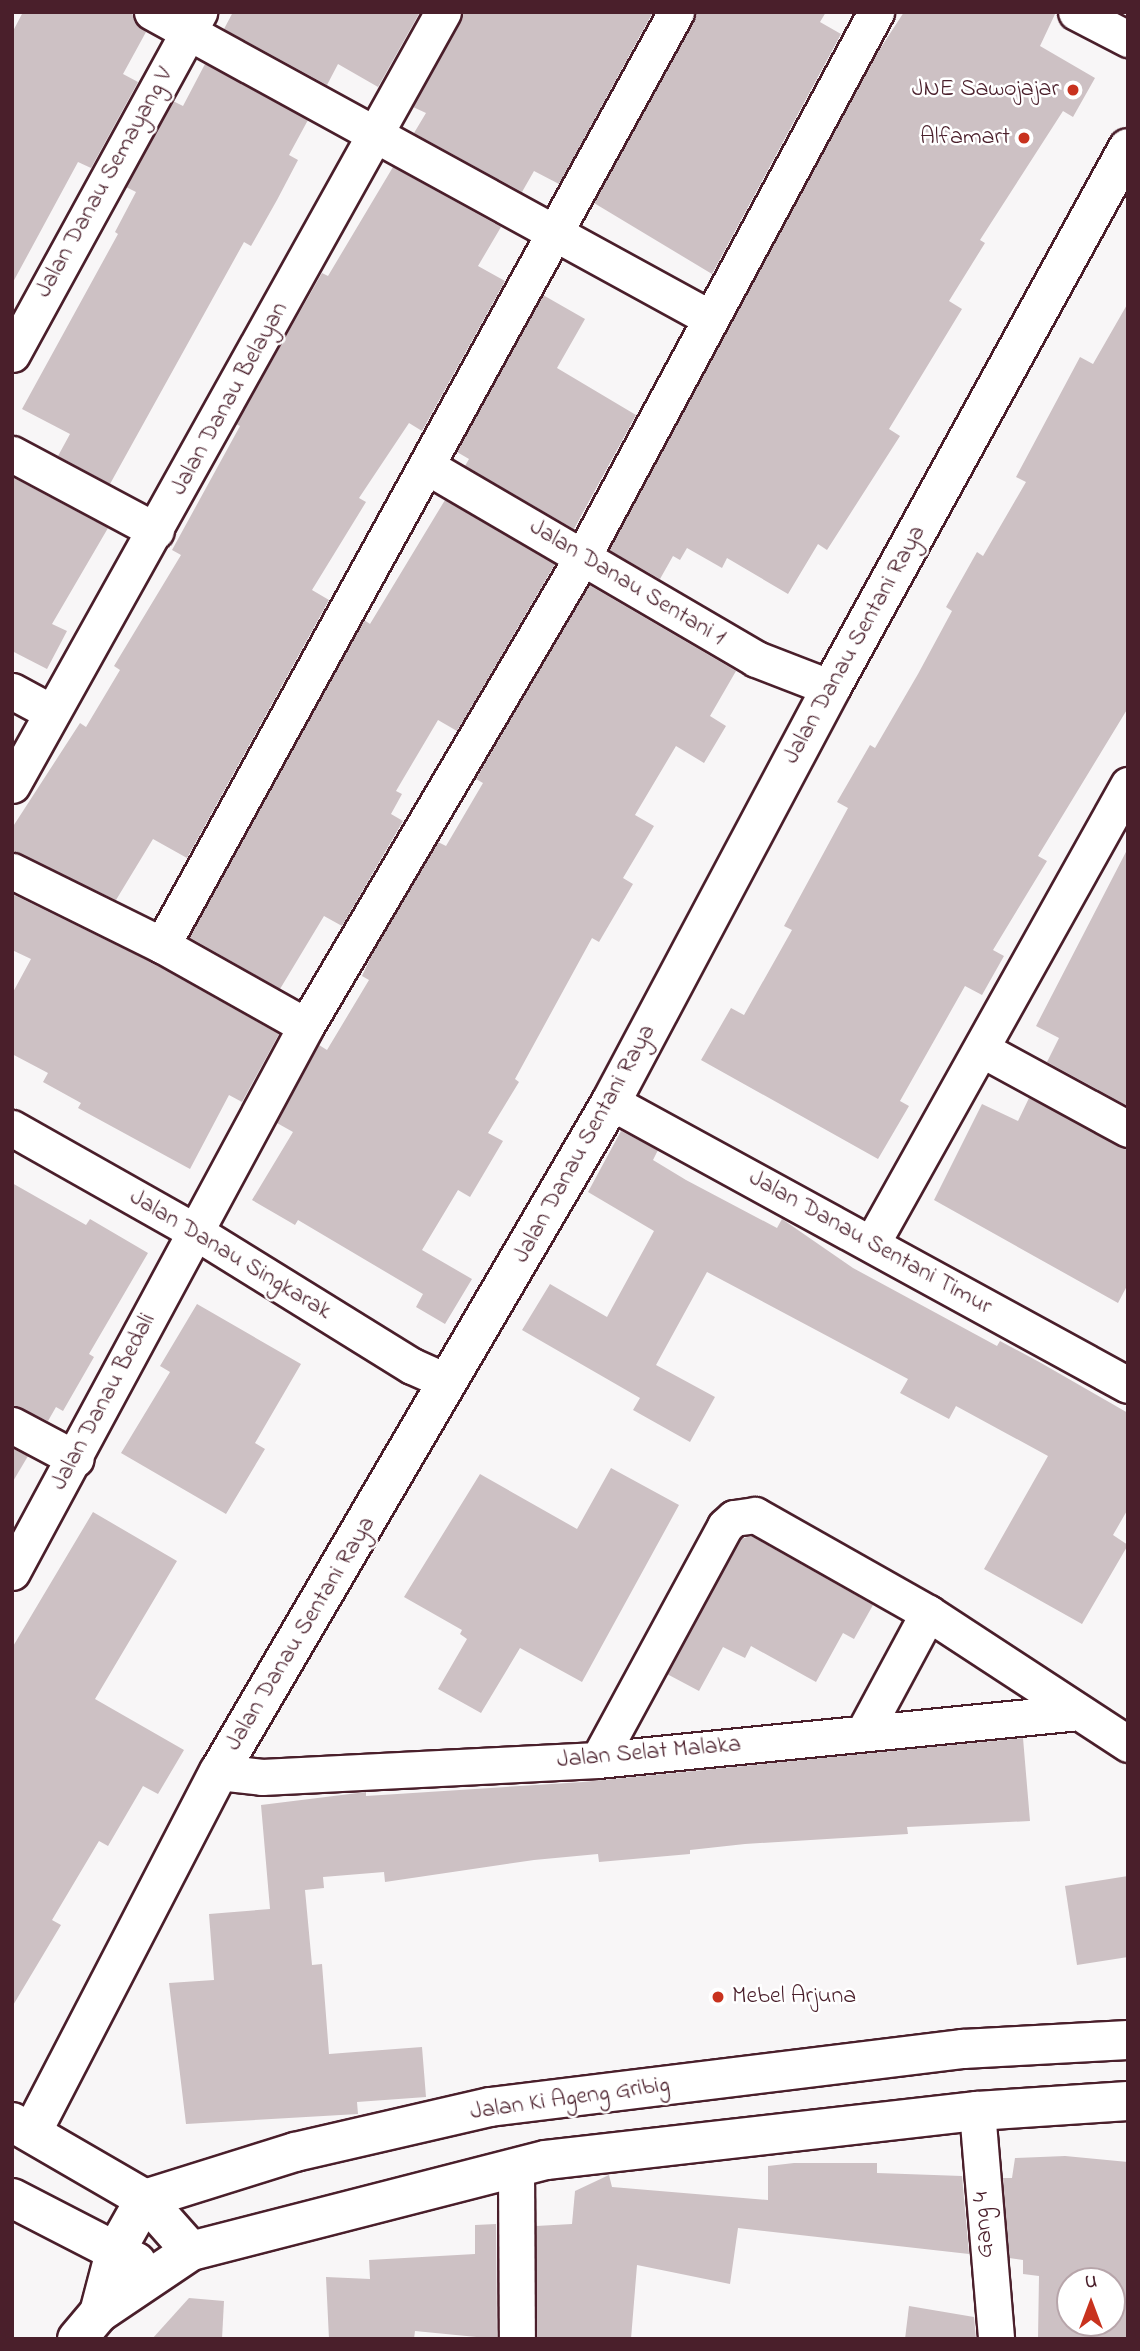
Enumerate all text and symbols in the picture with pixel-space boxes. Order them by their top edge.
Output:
street label: Jalan Danau Semayang V [30,63,180,303]
place label: JNE Sawojajar [912,76,1059,104]
marker: JNE Sawojajar [1065,82,1081,98]
place label: Alfamart [920,124,1010,152]
marker: Alfamart [1016,130,1032,146]
street label: Jalan Danau Belayan [165,297,295,501]
street label: Jalan Danau Sentani 1 [524,513,730,653]
street label: Jalan Danau Sentani Raya [777,521,933,769]
street label: Jalan Danau Sentani Raya [507,1020,663,1268]
street label: Jalan Danau Sentani Timur [743,1164,997,1322]
street label: Jalan Danau Singkarak [124,1183,336,1327]
street label: Jalan Danau Bedali [45,1309,163,1495]
street label: Jalan Danau Sentani Raya [220,1512,382,1756]
street label: Jalan Selat Malaka [556,1731,742,1775]
place label: Mebel Arjuna [732,1983,856,2011]
marker: Mebel Arjuna [710,1989,726,2005]
street label: Jalan Ki Ageng Gribig [468,2071,672,2127]
street label: Gang 4 [967,2191,1001,2259]
north arrow [1056,2267,1126,2337]
text: U [1085,2269,1097,2296]

